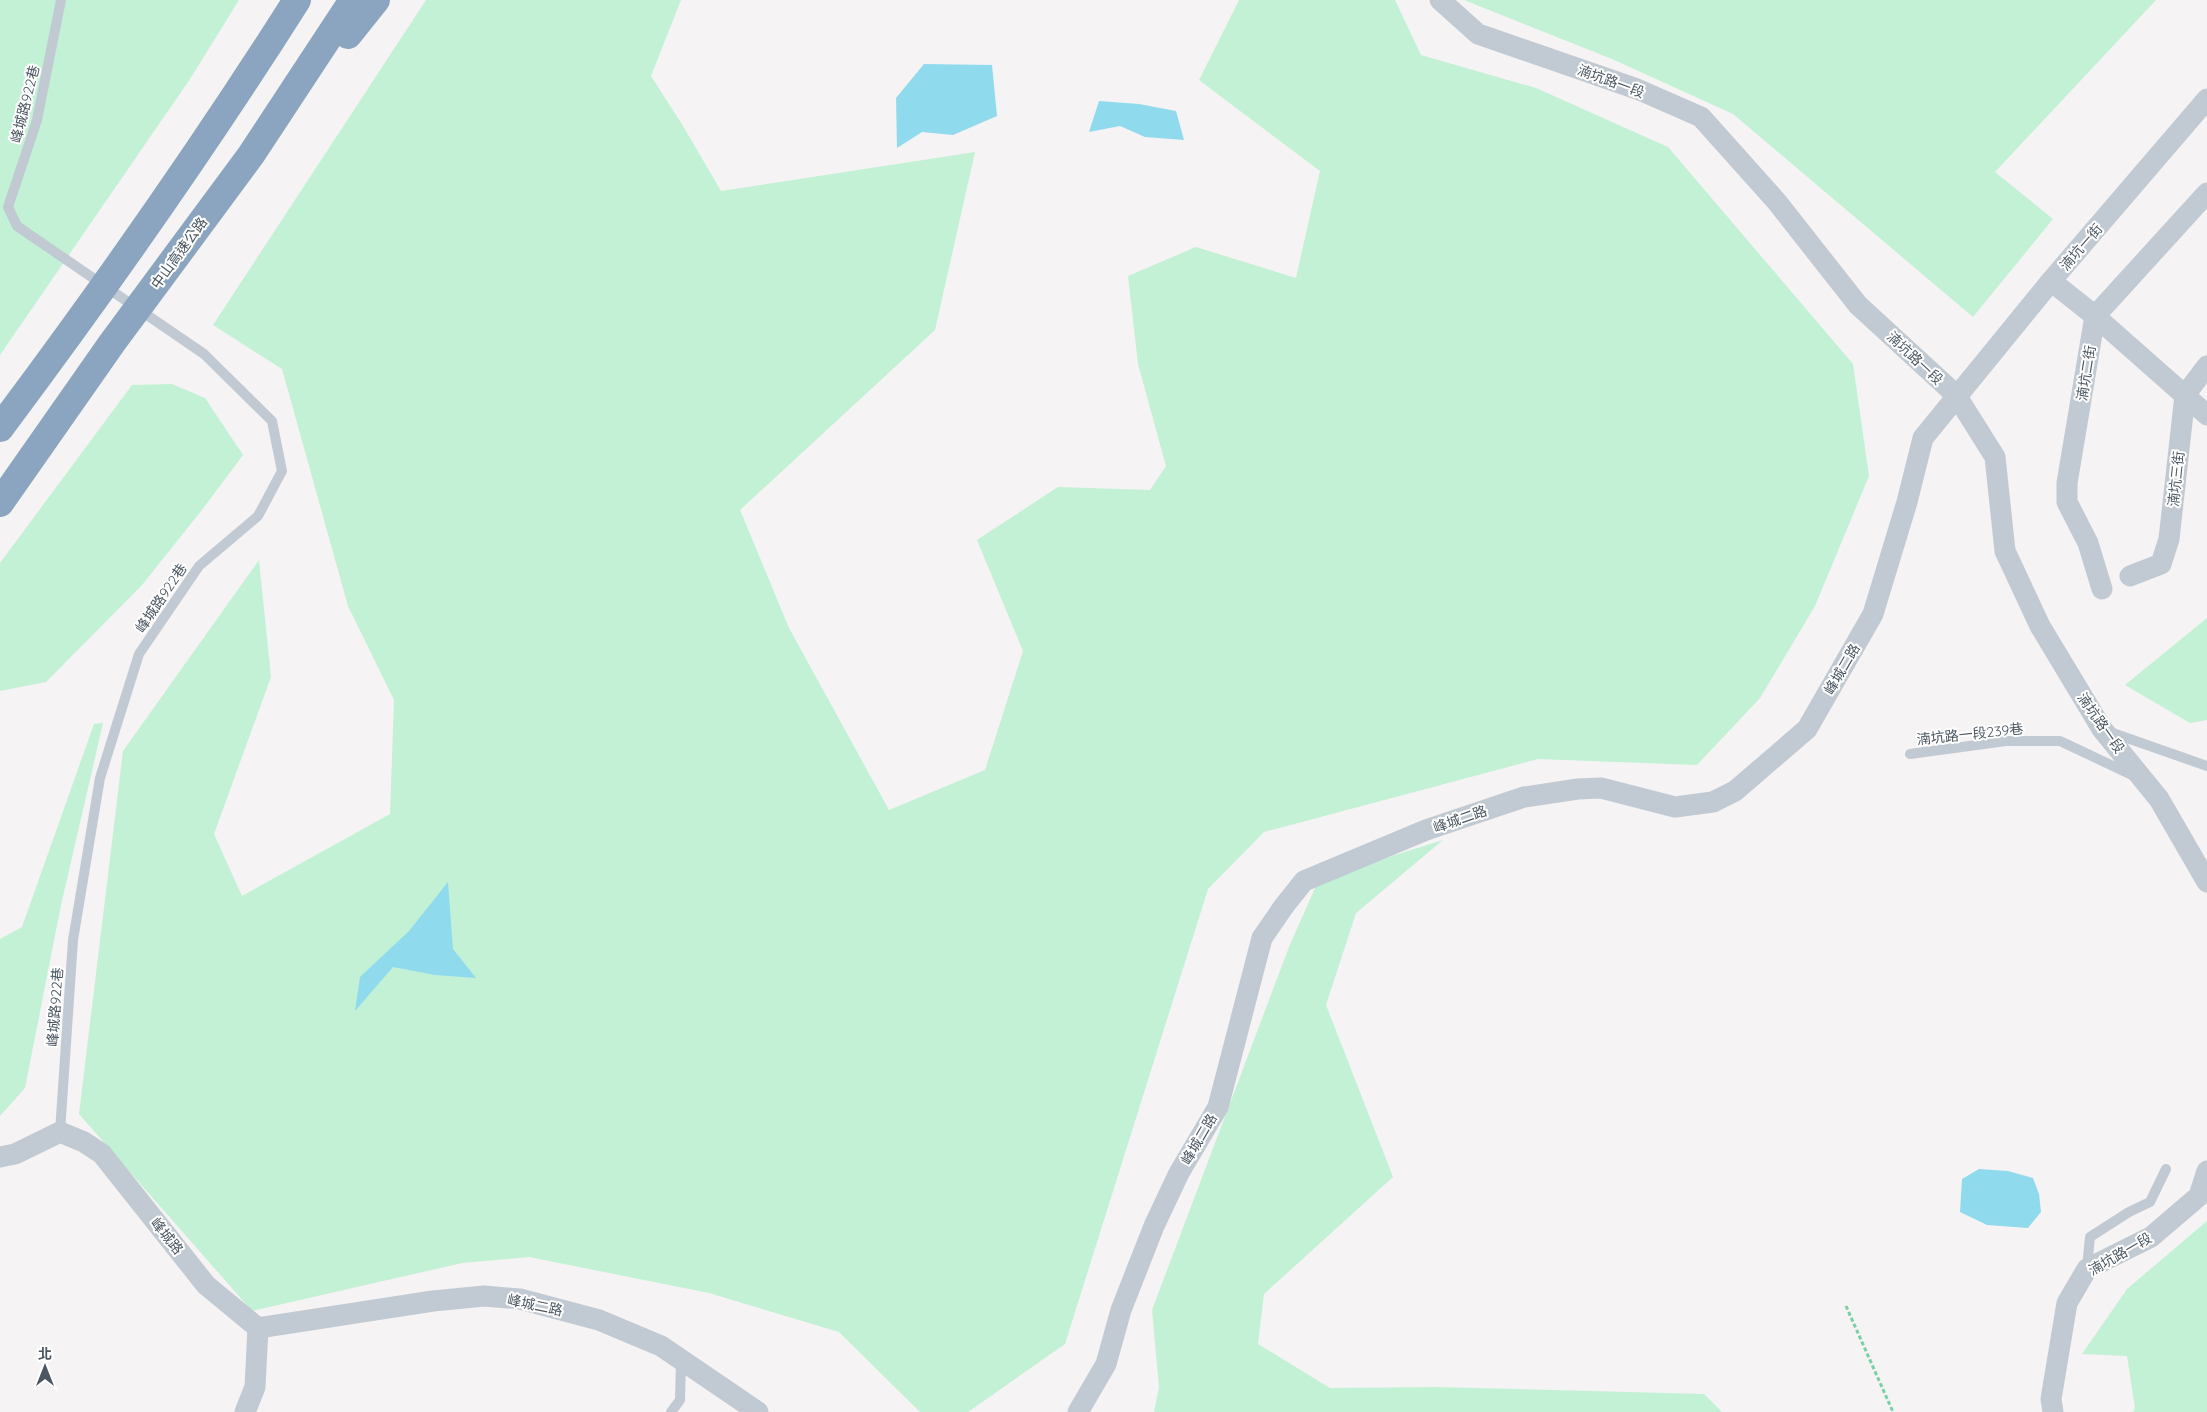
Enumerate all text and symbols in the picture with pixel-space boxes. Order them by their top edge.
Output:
street label: 湳坑路一段 [1575,61,1647,101]
street label: 峰城路922巷 [7,63,43,145]
street label: 中山高速公路 [147,214,211,292]
street label: 湳坑一街 [2056,220,2106,274]
street label: 湳坑路一段 [1883,328,1947,388]
street label: 湳坑二街 [2073,344,2099,402]
street label: 湳坑三街 [2164,450,2188,508]
street label: 峰城路922巷 [131,560,191,636]
street label: 峰城二路 [1820,640,1864,698]
street label: 湳坑路一段 [2074,689,2128,757]
street label: 湳坑路一段239巷 [1916,719,2024,749]
street label: 峰城二路 [1431,801,1489,837]
street label: 峰城路922巷 [43,967,67,1047]
street label: 峰城二路 [1177,1110,1221,1168]
street label: 峰城路 [147,1214,187,1258]
street label: 湳坑路一段 [2085,1229,2155,1279]
street label: 峰城二路 [506,1290,564,1320]
north arrow [20,1342,70,1392]
text: 北 [38,1345,52,1363]

